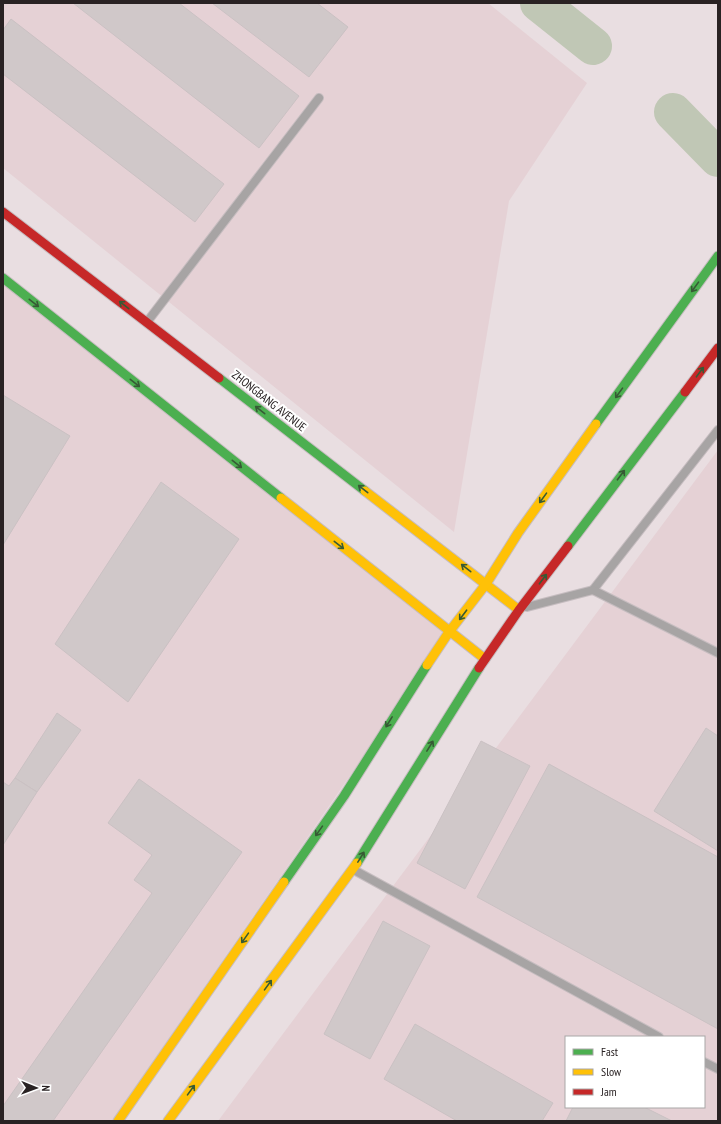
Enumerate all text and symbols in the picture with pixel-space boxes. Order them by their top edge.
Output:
one-way arrow [691,282,699,293]
one-way arrow [28,298,39,307]
one-way arrow [118,301,129,309]
one-way arrow [696,366,704,377]
street label: ZHONGBANG AVENUE [229,367,310,434]
one-way arrow [130,379,141,388]
one-way arrow [615,387,623,398]
one-way arrow [255,406,266,414]
one-way arrow [232,460,243,468]
one-way arrow [617,470,626,481]
one-way arrow [358,485,369,493]
one-way arrow [539,493,547,504]
one-way arrow [334,541,345,549]
one-way arrow [461,564,472,573]
one-way arrow [538,573,547,584]
one-way arrow [458,609,467,620]
one-way arrow [385,716,393,728]
one-way arrow [426,740,434,752]
one-way arrow [315,826,323,837]
one-way arrow [357,852,365,863]
one-way arrow [241,932,249,943]
one-way arrow [264,979,272,990]
legend [565,1036,705,1108]
text: Fast [601,1044,619,1059]
text: Slow [601,1064,622,1079]
north arrow [16,1068,56,1108]
one-way arrow [187,1084,196,1095]
text: Jam [600,1084,617,1099]
text: N [39,1085,53,1091]

